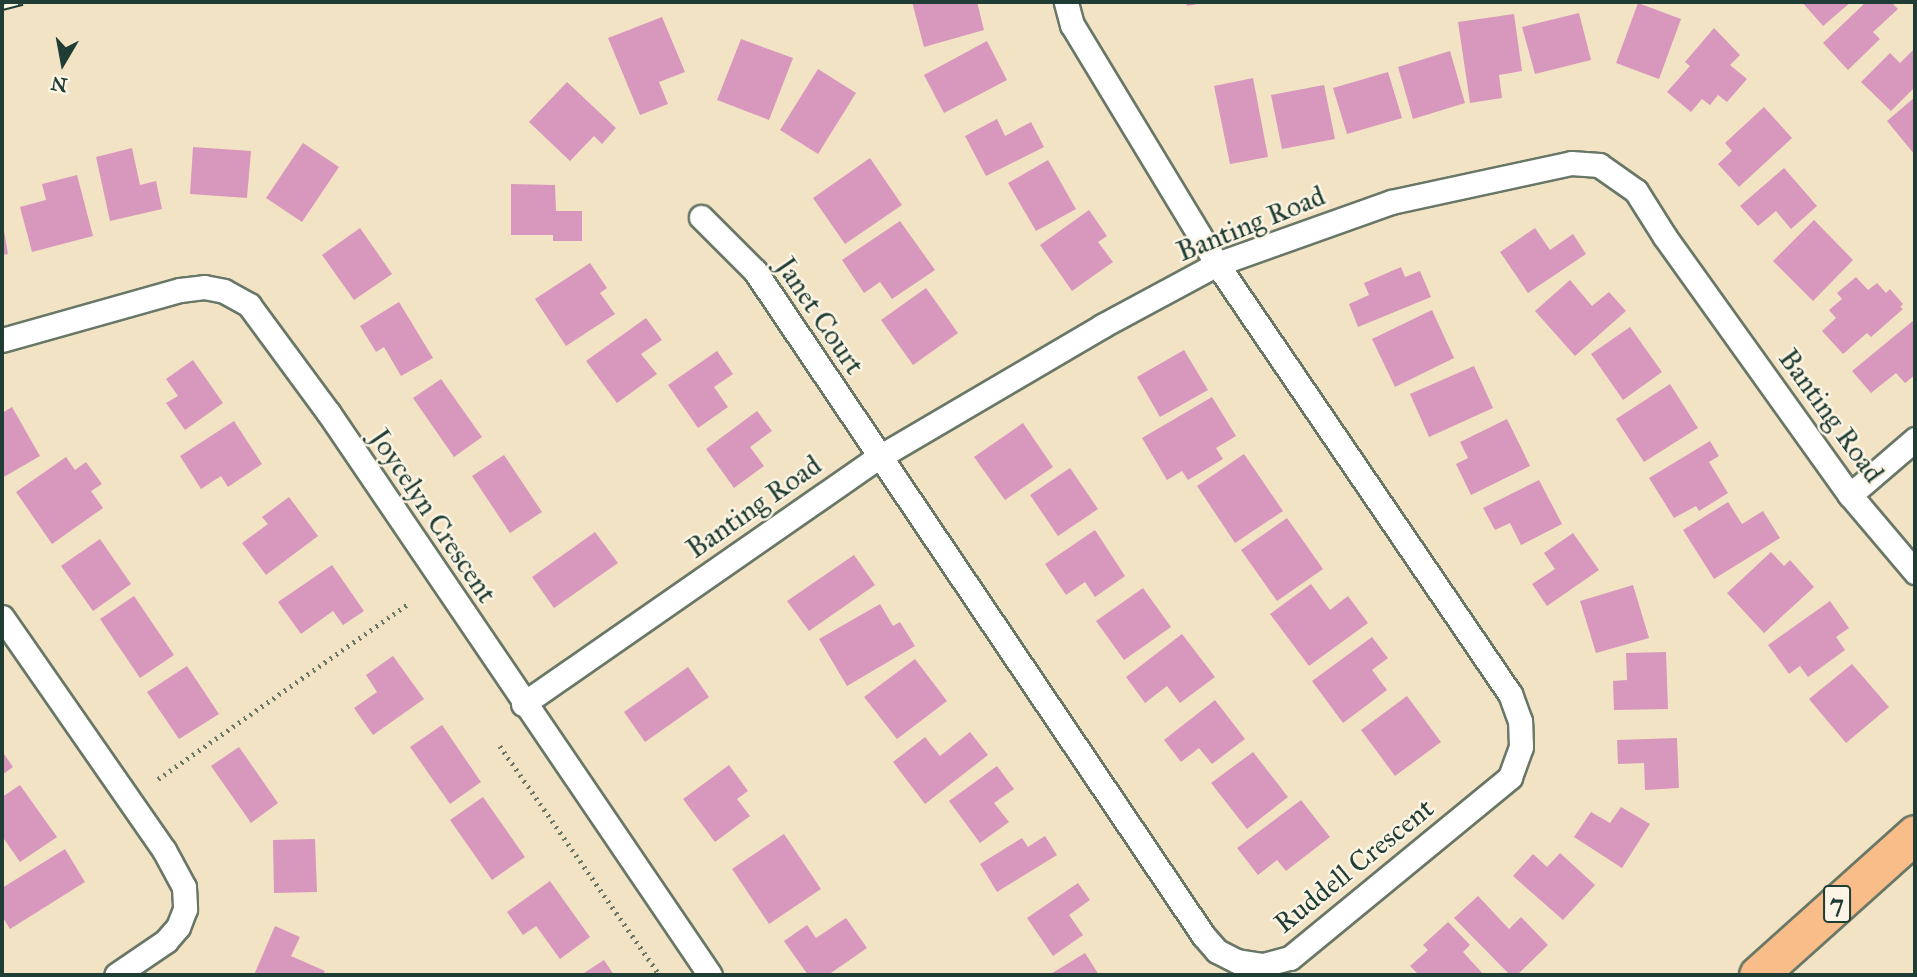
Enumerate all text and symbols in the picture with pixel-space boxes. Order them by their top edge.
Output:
north arrow [28,28,98,98]
text: N [49,71,69,97]
street label: Banting Road [1172,179,1330,269]
street label: Janet Court [769,251,871,381]
street label: Banting Road [1771,343,1891,489]
street label: Joycelyn Crescent [363,423,503,609]
street label: Banting Road [680,448,828,566]
street label: Ruddell Crescent [1268,792,1440,940]
road number: 7 [1823,882,1851,926]

